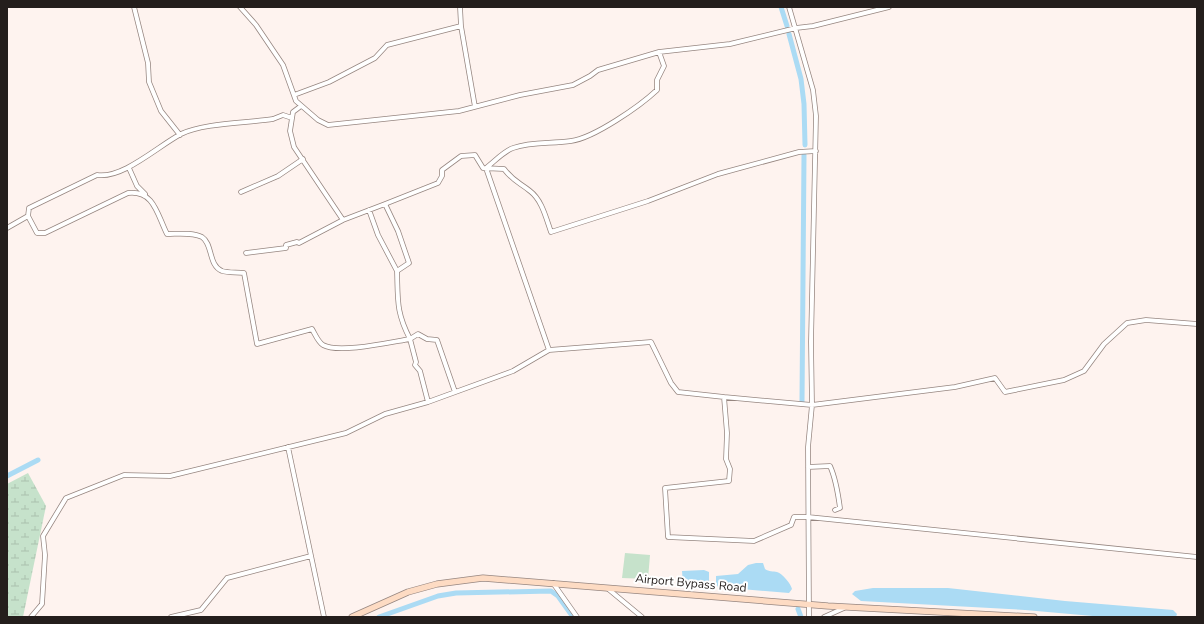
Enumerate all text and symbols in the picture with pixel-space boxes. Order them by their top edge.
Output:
street label: Airport Bypass Road [635,570,747,596]

